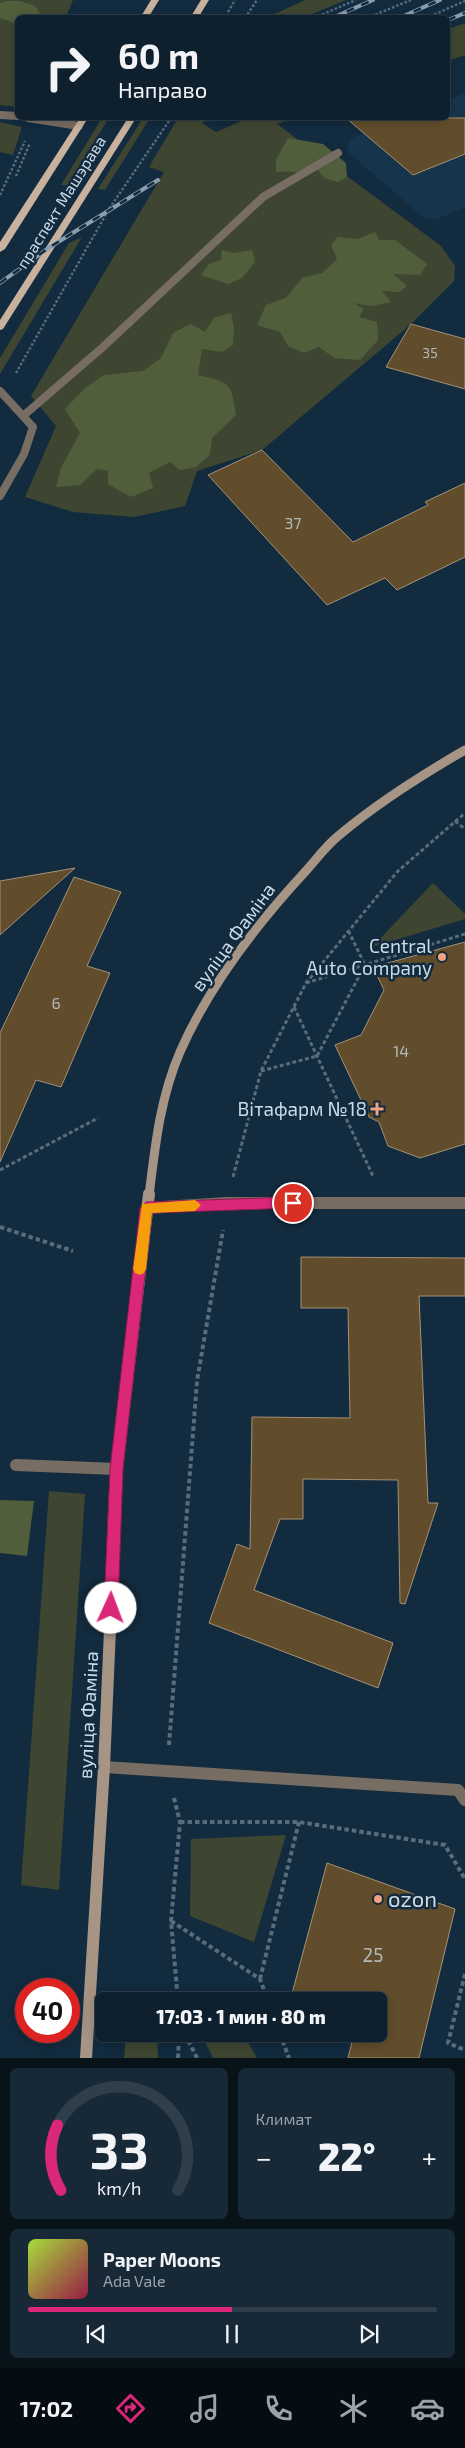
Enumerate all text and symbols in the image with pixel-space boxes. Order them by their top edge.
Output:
text: 60 m [118,34,199,76]
icon: right [35,35,100,100]
text: Направо [118,76,207,102]
street label: праспект Машэрава [12,132,109,272]
house number: 35 [422,344,438,361]
house number: 37 [284,513,302,532]
street label: вуліца Фаміна [186,878,280,996]
place label: Central Auto Company [306,934,432,979]
marker: Central Auto Company [436,951,448,963]
house number: 6 [51,993,61,1012]
house number: 14 [393,1041,409,1060]
place label: Вітафарм №18 [238,1097,367,1120]
marker: Вітафарм №18 [371,1103,383,1115]
pin [272,1182,314,1224]
icon: arrive [279,1189,307,1217]
position arrow [84,1581,136,1633]
street label: вуліца Фаміна [73,1650,103,1780]
place label: ozon [388,1885,437,1911]
marker: ozon [372,1893,384,1905]
house number: 25 [363,1943,383,1966]
speed limit sign: 40 [15,1978,80,2043]
text: 17:03 · 1 мин · 80 m [156,2005,326,2028]
text: Климат [256,2109,312,2128]
text: 33 [89,2117,148,2179]
text: 22° [318,2133,376,2179]
text: − [256,2140,272,2174]
text: + [422,2140,437,2174]
text: km/h [97,2177,141,2199]
text: Paper Moons [103,2248,221,2271]
text: Ada Vale [103,2271,166,2290]
icon: previous [82,2320,110,2348]
icon: pause [218,2320,246,2348]
icon: next [355,2320,383,2348]
icon: directions [113,2391,148,2426]
icon: music [187,2391,222,2426]
icon: phone [261,2391,296,2426]
icon: climate [336,2391,371,2426]
icon: car [410,2391,445,2426]
text: 17:02 [20,2395,73,2421]

